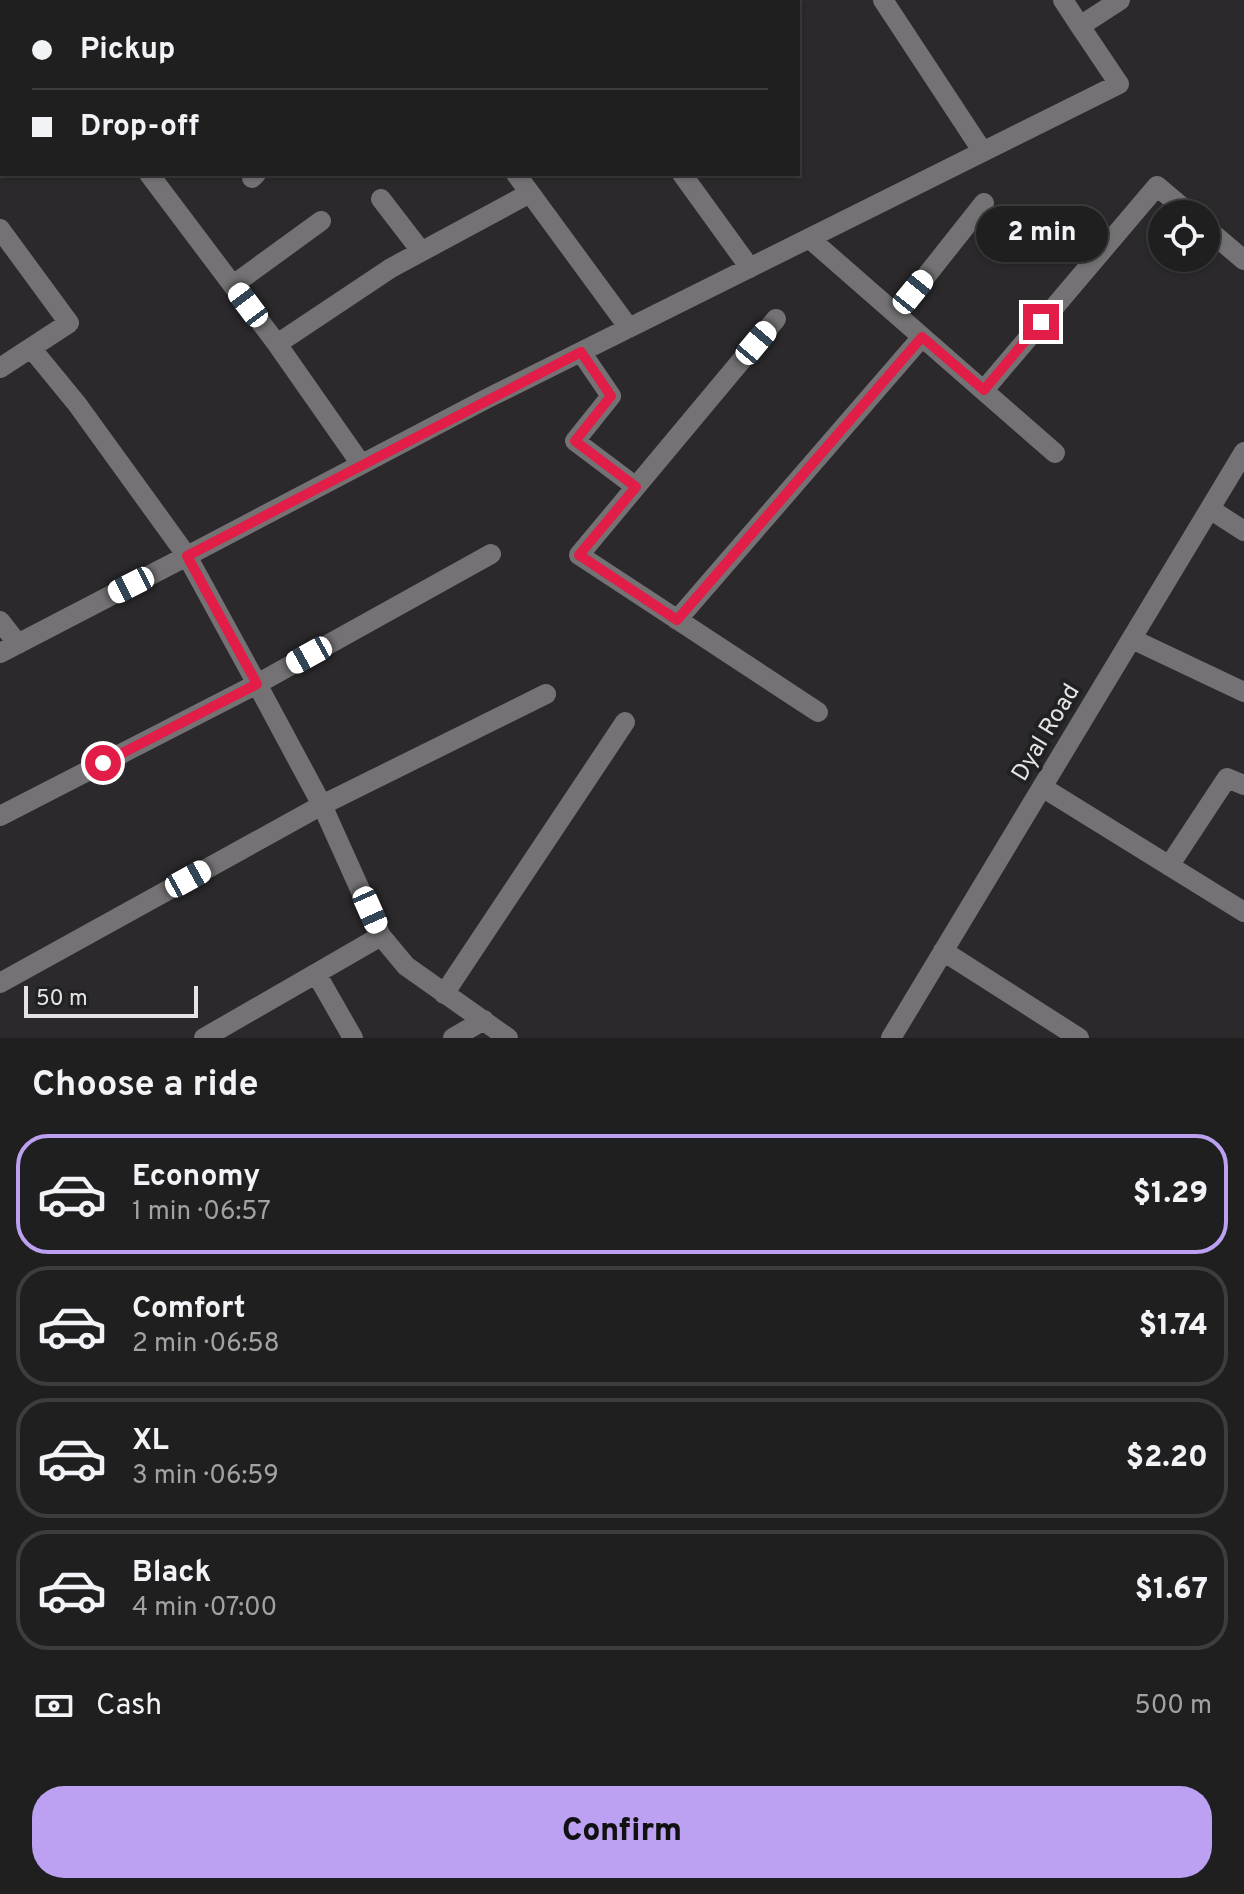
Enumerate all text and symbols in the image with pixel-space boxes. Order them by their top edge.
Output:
text: Pickup [80,32,175,69]
text: Drop-off [80,109,199,146]
map controls [1148,200,1220,272]
button: locate [1148,200,1220,272]
callout: 2 min [975,206,1107,262]
text: 2 min [1008,217,1076,250]
car [889,266,937,318]
car [224,279,272,331]
route end [1023,304,1059,340]
car [731,317,781,369]
car [104,563,158,607]
car [282,633,336,677]
street label: Dyal Road [1006,679,1088,787]
route start [85,745,121,781]
car [161,857,215,901]
car [349,883,391,937]
scale bar [24,982,198,1018]
text: 50 m [36,986,88,1013]
text: Choose a ride [32,1063,258,1109]
icon: car [36,1158,108,1230]
text: Economy [132,1159,260,1196]
text: $1.29 [1133,1176,1208,1213]
text: 1 min · 06:57 [132,1196,271,1229]
icon: car [36,1290,108,1362]
text: Comfort [132,1291,245,1328]
text: $1.74 [1139,1308,1208,1345]
text: 2 min · 06:58 [132,1328,280,1361]
icon: car [36,1422,108,1494]
text: XL [132,1423,169,1460]
text: $2.20 [1126,1440,1208,1477]
text: 3 min · 06:59 [132,1460,279,1493]
icon: car [36,1554,108,1626]
text: Black [132,1555,211,1592]
text: $1.67 [1135,1572,1208,1609]
text: 4 min · 07:00 [132,1592,277,1625]
icon: cash [32,1684,76,1728]
text: Cash [96,1688,162,1725]
text: 500 m [1135,1690,1212,1723]
button: Confirm [32,1786,1212,1878]

